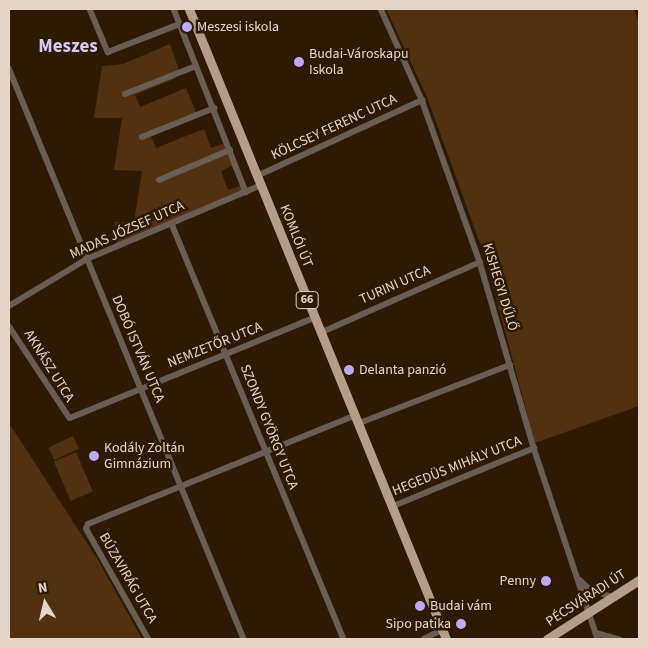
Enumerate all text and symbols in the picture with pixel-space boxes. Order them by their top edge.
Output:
place label: Meszesi iskola [197,19,279,35]
marker: Meszesi iskola [181,21,193,33]
district label: Meszes [38,36,98,58]
place label: Budai-Városkapu Iskola [309,46,409,78]
marker: Budai-Városkapu Iskola [293,56,305,68]
street label: KÖLCSEY FERENC UTCA [268,90,400,164]
street label: MADAS JÓZSEF UTCA [67,197,187,263]
street label: KOMLÓI ÚT [276,202,316,270]
street label: KISHEGYI DŰLŐ [479,241,521,333]
street label: TURINI UTCA [357,262,433,308]
road number: 66 [294,290,320,310]
street label: DOBÓ ISTVÁN UTCA [108,293,168,405]
street label: NEMZETŐR UTCA [165,318,265,372]
street label: AKNÁSZ UTCA [20,327,78,405]
street label: SZONDY GYÖRGY UTCA [236,362,302,492]
place label: Delanta panzió [359,362,446,378]
marker: Delanta panzió [343,364,355,376]
street label: HEGEDÜS MIHÁLY UTCA [390,432,524,500]
place label: Kodály Zoltán Gimnázium [104,440,185,472]
marker: Kodály Zoltán Gimnázium [88,450,100,462]
street label: BÚZAVIRÁG UTCA [95,530,161,626]
street label: PÉCSVÁRADI ÚT [543,566,629,630]
place label: Penny [500,573,536,589]
marker: Penny [540,575,552,587]
north arrow [20,578,70,628]
text: N [36,578,49,599]
place label: Budai vám [430,598,492,614]
marker: Budai vám [414,600,426,612]
place label: Sipo patika [385,616,451,632]
marker: Sipo patika [455,618,467,630]

